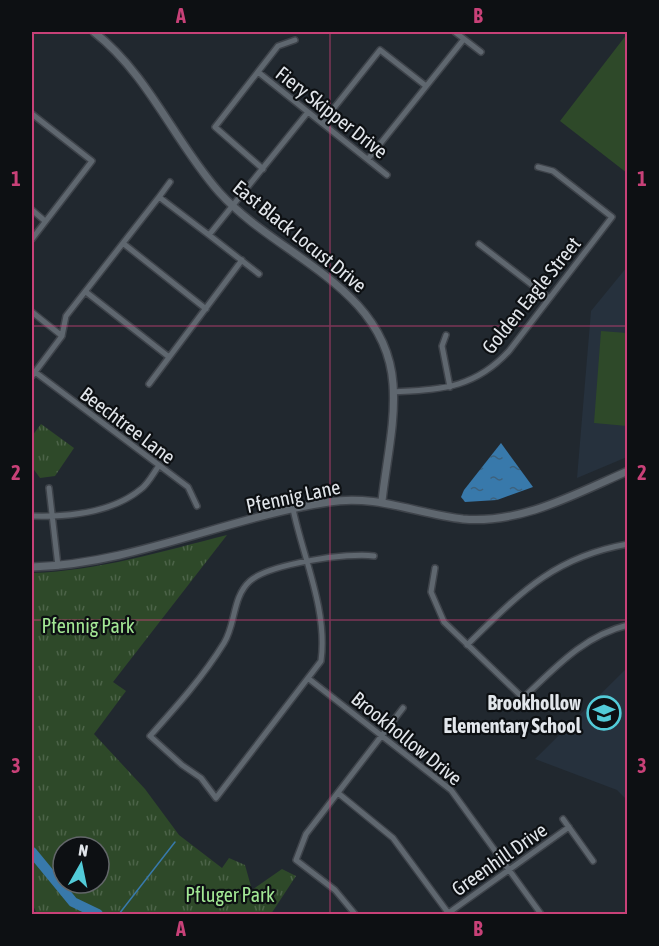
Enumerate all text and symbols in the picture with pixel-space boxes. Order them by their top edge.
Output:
text: A [175,4,186,27]
text: B [473,4,483,27]
street label: Fiery Skipper Drive [272,61,392,163]
text: 1 [11,167,21,190]
text: 1 [637,167,647,190]
street label: East Black Locust Drive [229,175,371,297]
street label: Golden Eagle Street [477,232,585,358]
street label: Beechtree Lane [76,382,180,468]
text: 2 [11,461,21,484]
text: 2 [637,461,647,484]
street label: Pfennig Lane [244,475,342,517]
park label: Pfennig Park [41,614,135,637]
street label: Brookhollow Drive [347,687,467,789]
place label: Brookhollow Elementary School [444,691,582,737]
school or university icon: Brookhollow Elementary School [586,695,622,731]
text: 3 [11,754,21,777]
text: 3 [637,754,647,777]
street label: Greenhill Drive [447,818,551,900]
north arrow [51,835,111,895]
text: N [77,841,89,860]
park label: Pfluger Park [185,883,275,906]
text: A [175,917,186,940]
text: B [473,917,483,940]

